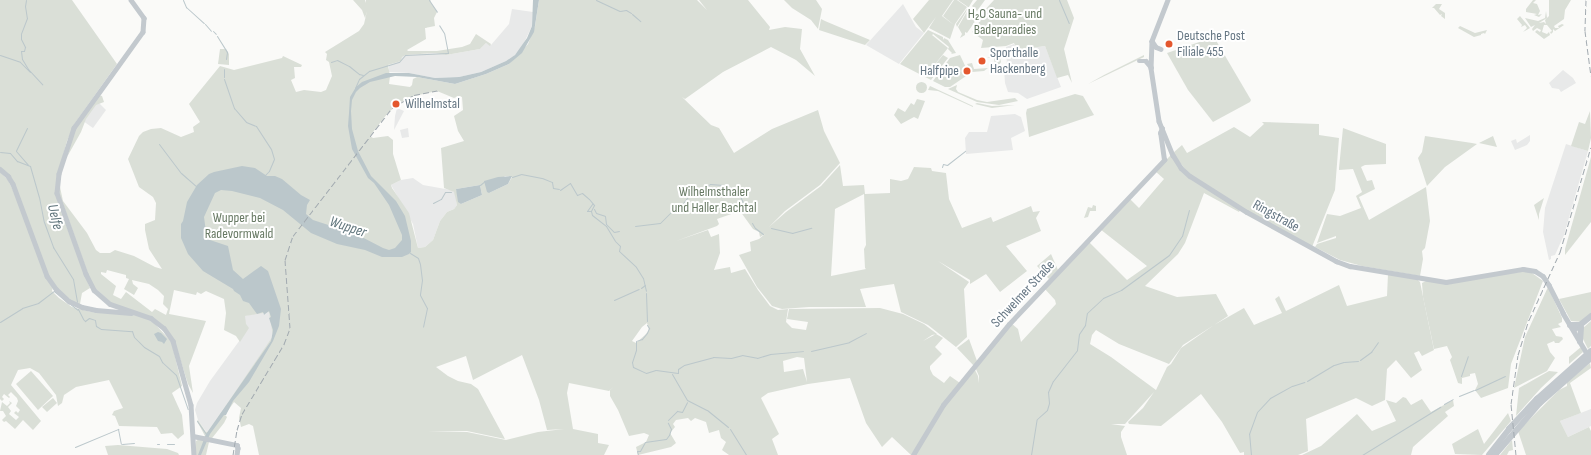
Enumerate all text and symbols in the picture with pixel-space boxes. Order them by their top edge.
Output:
park label: H₂O Sauna- und Badeparadies [968,6,1042,38]
place label: Deutsche Post Filiale 455 [1177,28,1245,60]
marker: Deutsche Post Filiale 455 [1164,39,1174,49]
place label: Sporthalle Hackenberg [990,45,1046,78]
marker: Sporthalle Hackenberg [977,56,987,66]
place label: Halfpipe [920,63,959,79]
marker: Halfpipe [962,66,972,76]
place label: Wilhelmstal [405,96,460,112]
marker: Wilhelmstal [390,98,402,110]
park label: Wilhelmsthaler und Haller Bachtal [671,184,757,216]
street label: Ringstraße [1250,196,1302,236]
water label: Uelfe [43,202,67,232]
park label: Wupper bei Radevormwald [205,210,273,242]
water label: Wupper [327,213,369,241]
street label: Schwelmer Straße [988,257,1058,331]

